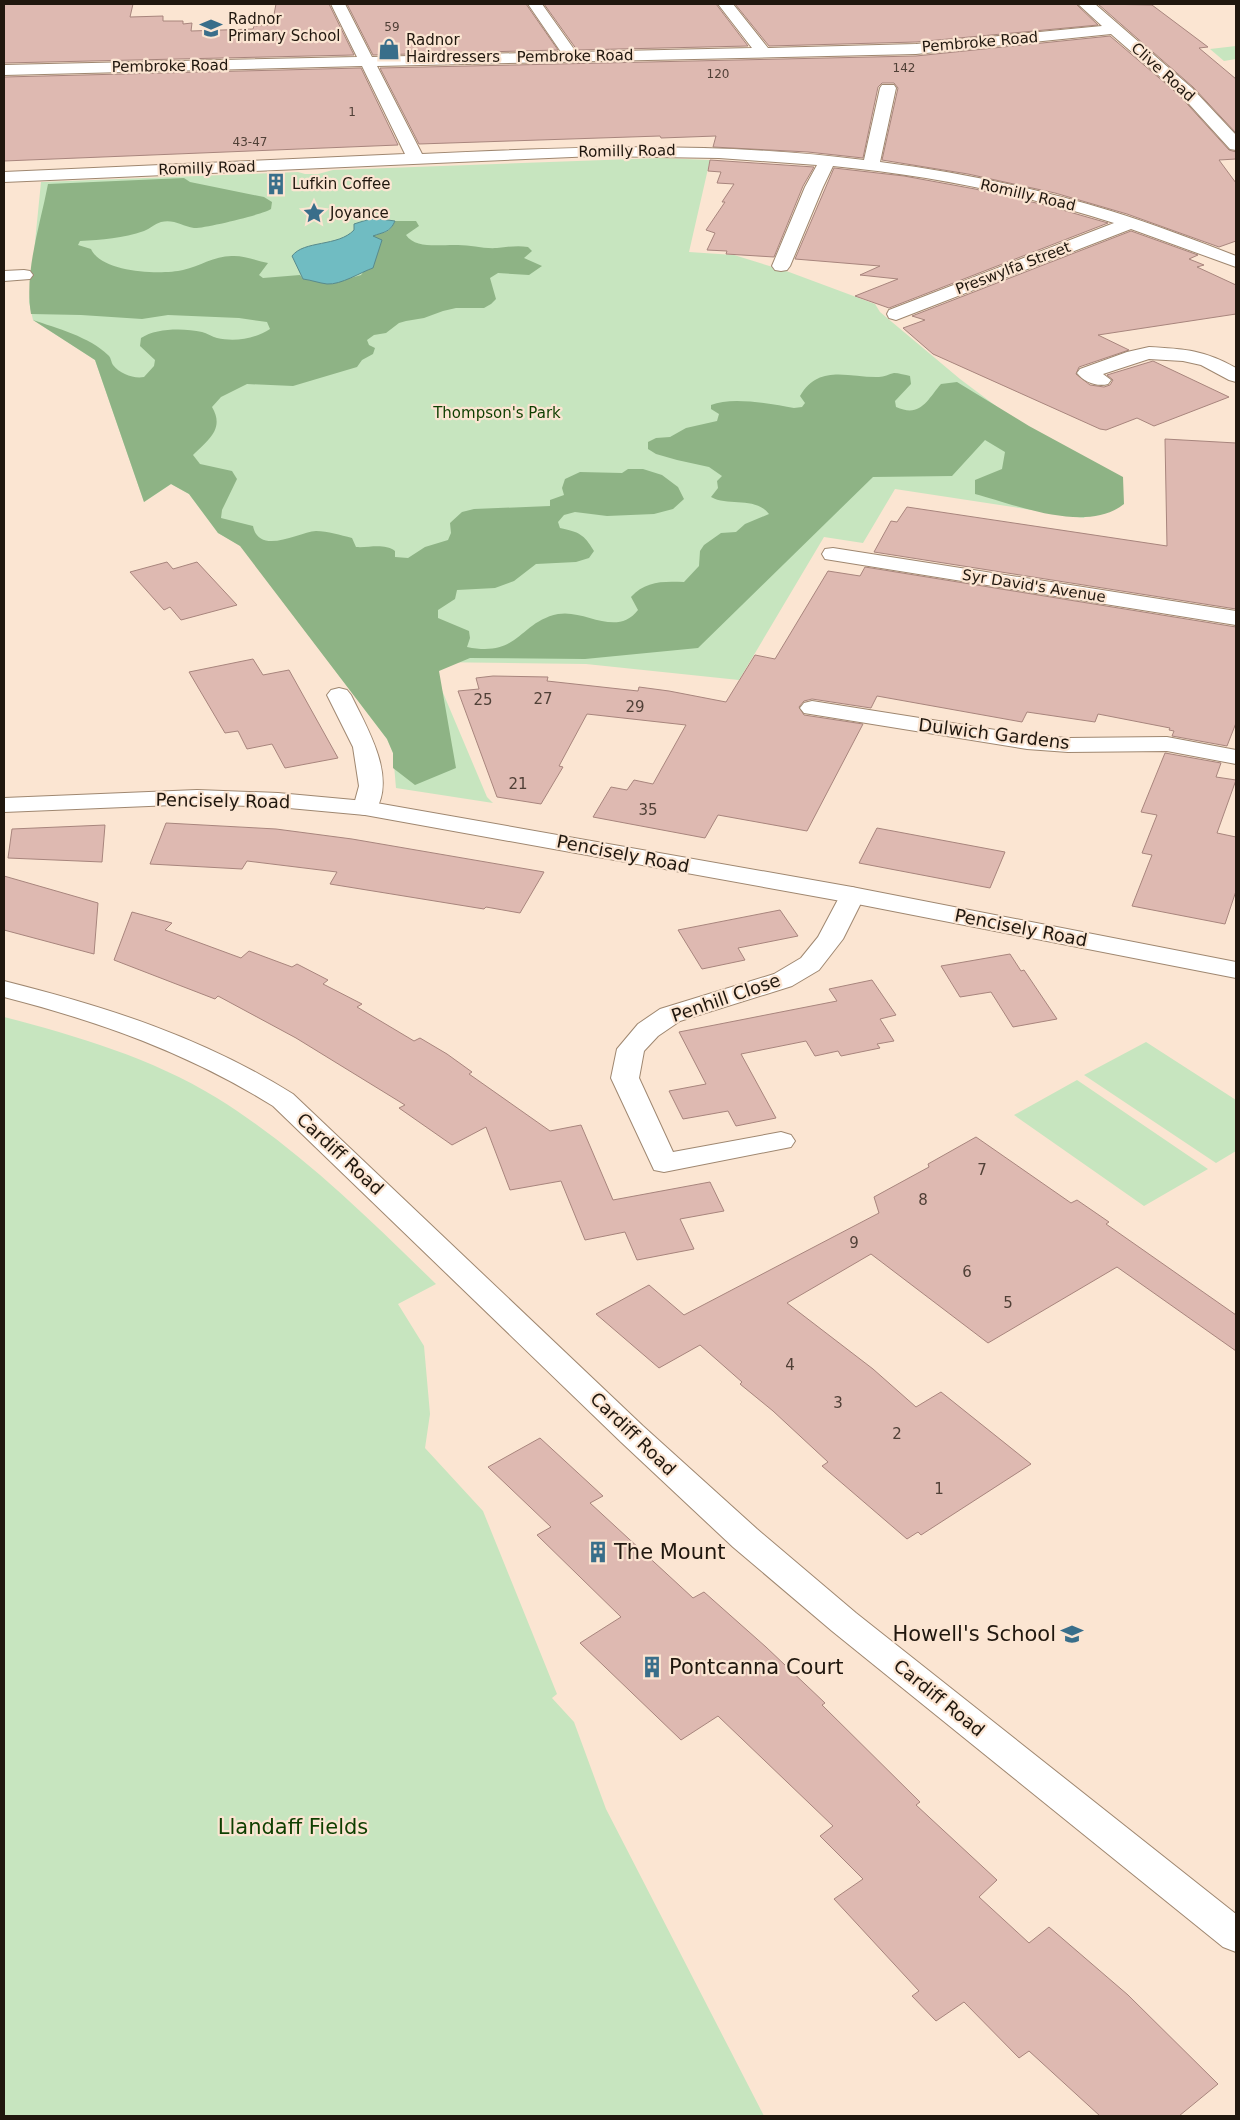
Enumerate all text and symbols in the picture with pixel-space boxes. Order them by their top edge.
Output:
place label: Radnor Primary School [228,10,341,45]
school or university icon: Radnor Primary School [198,15,224,41]
house number: 59 [384,20,400,34]
street label: Pembroke Road [921,28,1039,56]
place label: Radnor Hairdressers [406,31,500,66]
shop icon: Radnor Hairdressers [376,36,402,62]
street label: Clive Road [1128,39,1198,105]
street label: Pembroke Road [517,46,633,66]
street label: Pembroke Road [112,56,228,76]
house number: 142 [893,61,915,75]
house number: 120 [707,67,729,81]
house number: 1 [348,105,356,119]
house number: 43-47 [233,135,267,149]
street label: Romilly Road [578,141,676,161]
street label: Romilly Road [158,157,256,179]
building icon: Lufkin Coffee [263,171,289,197]
place label: Lufkin Coffee [292,175,390,193]
street label: Romilly Road [979,175,1077,215]
place icon: Joyance [301,200,327,226]
place label: Joyance [329,204,389,222]
street label: Preswylfa Street [953,238,1073,298]
park label: Thompson's Park [432,404,561,422]
street label: Syr David's Avenue [961,566,1107,606]
house number: 27 [533,690,553,708]
house number: 25 [473,691,493,709]
house number: 29 [625,698,645,716]
street label: Dulwich Gardens [917,714,1071,753]
house number: 21 [508,775,528,793]
street label: Pencisely Road [156,789,290,812]
house number: 35 [638,801,658,819]
street label: Pencisely Road [555,830,691,877]
street label: Pencisely Road [953,904,1089,951]
street label: Penhill Close [669,969,783,1026]
street label: Cardiff Road [293,1108,388,1199]
house number: 7 [977,1161,987,1179]
house number: 8 [918,1191,928,1209]
house number: 9 [849,1234,859,1252]
house number: 6 [962,1263,972,1281]
house number: 5 [1003,1294,1013,1312]
house number: 4 [785,1356,795,1374]
street label: Cardiff Road [586,1388,680,1480]
house number: 3 [833,1394,843,1412]
house number: 2 [892,1425,902,1443]
house number: 1 [934,1480,944,1498]
building icon: The Mount [585,1539,611,1565]
place label: The Mount [613,1540,726,1564]
school or university icon: Howell's School [1059,1621,1085,1647]
place label: Howell's School [892,1622,1056,1646]
building icon: Pontcanna Court [639,1654,665,1680]
place label: Pontcanna Court [669,1655,844,1679]
street label: Cardiff Road [890,1655,989,1741]
park label: Llandaff Fields [218,1815,368,1839]

